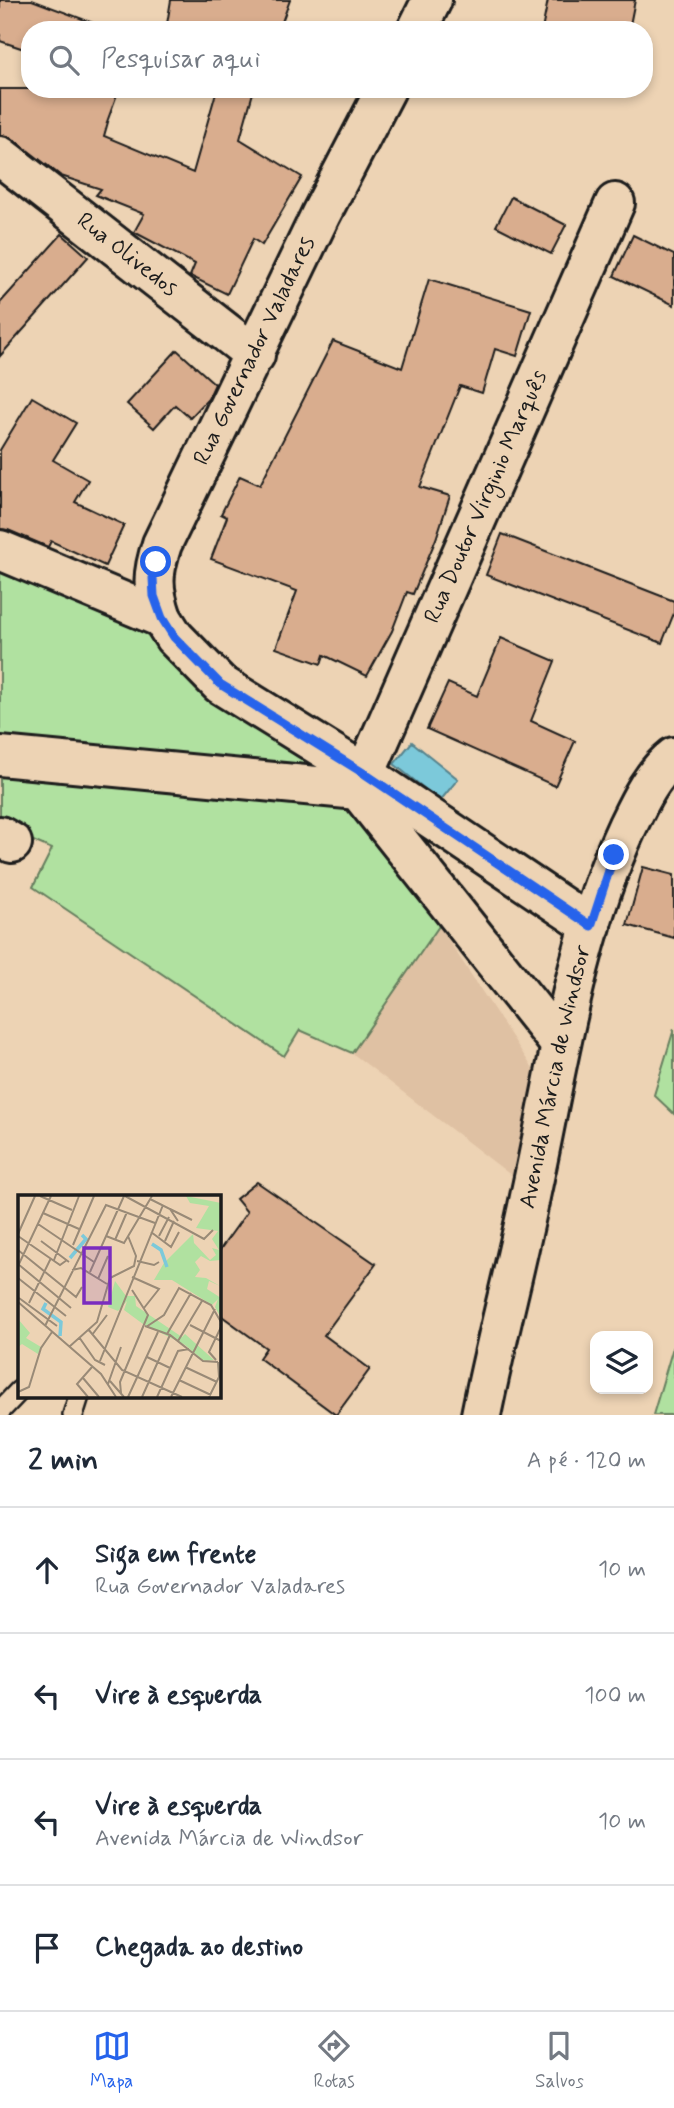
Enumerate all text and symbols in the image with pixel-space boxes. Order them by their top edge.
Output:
search box [21,21,653,98]
icon: search [45,41,83,79]
text: Pesquisar aqui [101,43,260,77]
street label: Rua Olivedos [70,206,184,304]
street label: Rua Governador Valadares [187,232,323,470]
street label: Rua Doutor Virginio Marquês [418,366,555,628]
route start [140,546,171,577]
route end [598,839,629,870]
street label: Avenida Márcia de Windsor [513,942,599,1211]
inset map [18,1195,220,1398]
map controls [590,1331,653,1394]
button: layers [590,1331,653,1394]
text: 2 min [28,1441,98,1480]
text: A pé · 120 m [527,1446,646,1476]
text: Siga em frente [95,1538,256,1572]
icon: ahead [28,1551,66,1589]
text: 10 m [598,1555,646,1585]
text: Rua Governador Valadares [95,1572,345,1602]
icon: left [28,1677,66,1715]
text: Vire à esquerda [95,1679,262,1713]
text: 100 m [584,1681,646,1711]
text: Vire à esquerda [95,1790,262,1824]
icon: left [28,1803,66,1841]
text: 10 m [598,1807,646,1837]
text: Avenida Márcia de Windsor [95,1824,363,1854]
icon: arrive [28,1929,66,1967]
text: Chegada ao destino [95,1931,303,1965]
tab: Mapa [90,2027,133,2094]
tab: Rotas [313,2027,355,2094]
tab: Salvos [535,2027,584,2094]

